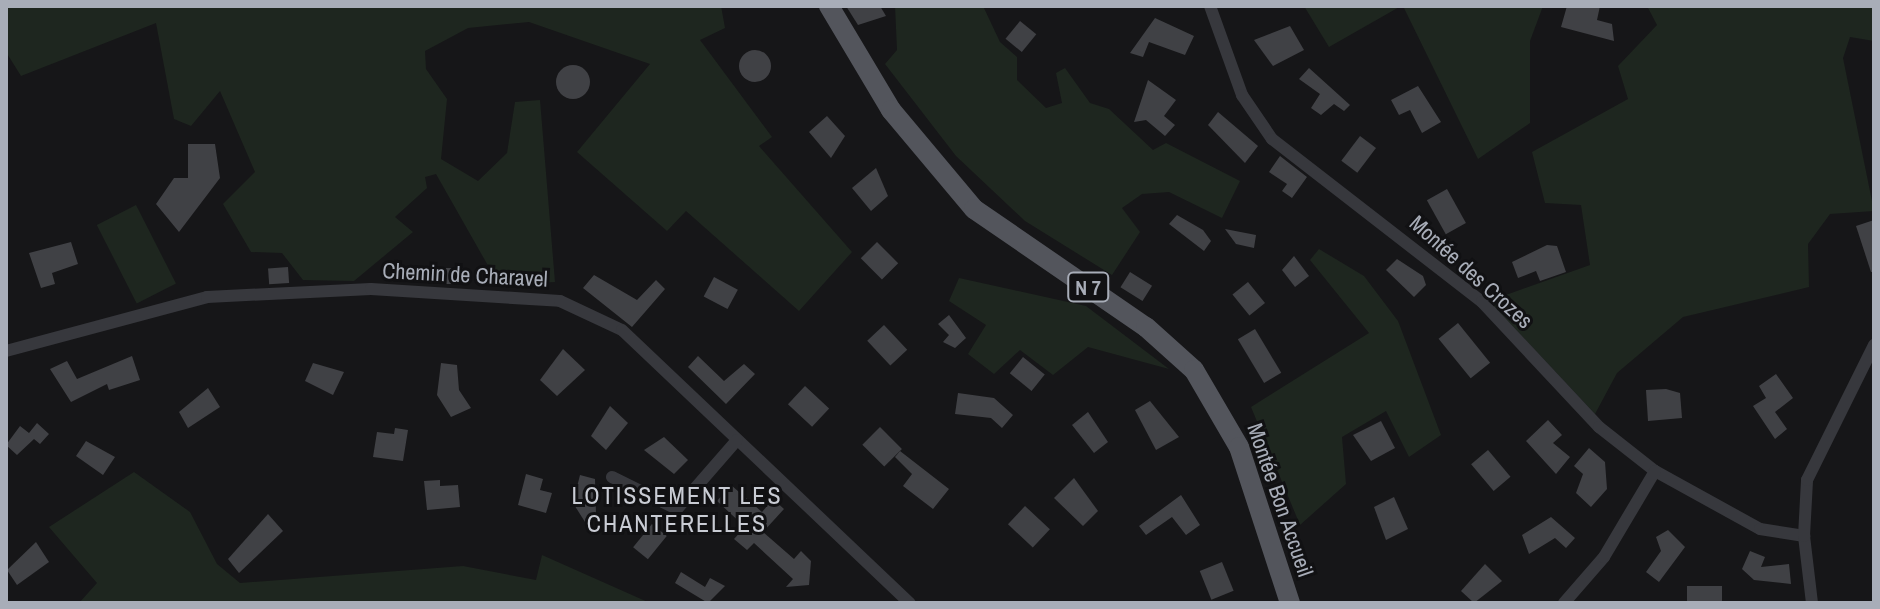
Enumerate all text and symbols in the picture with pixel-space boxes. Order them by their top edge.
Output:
street label: Montée des Crozes [1404,210,1538,334]
street label: Chemin de Charavel [382,257,548,293]
road number: N 7 [1066,271,1110,303]
street label: Montée Bon Accueil [1241,419,1319,581]
district label: LOTISSEMENT LES CHANTERELLES [571,482,783,538]

